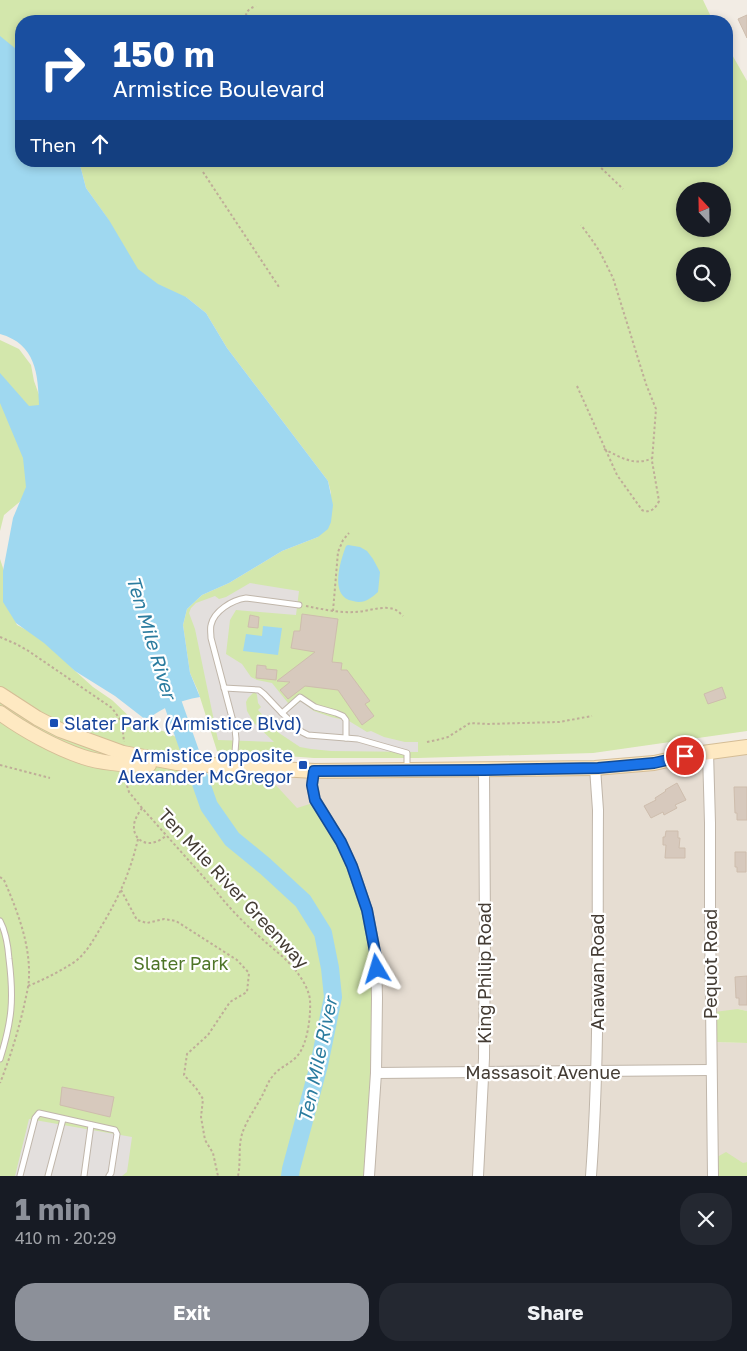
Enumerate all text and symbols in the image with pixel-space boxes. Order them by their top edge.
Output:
text: 150 m [113,33,215,75]
icon: right [30,35,95,100]
text: Armistice Boulevard [113,75,325,102]
icon: ahead [86,130,114,158]
text: Then [30,133,76,156]
north arrow [676,182,731,238]
map controls [676,182,731,302]
button: search [676,247,731,302]
water label: Ten Mile River [122,573,182,704]
place label: Slater Park (Armistice Blvd) [64,712,302,734]
marker: Slater Park (Armistice Blvd) [48,717,60,729]
pin [664,735,706,777]
icon: arrive [671,742,699,770]
place label: Armistice opposite Alexander McGregor [118,744,293,787]
marker: Armistice opposite Alexander McGregor [297,759,309,771]
street label: Ten Mile River Greenway [154,804,314,972]
street label: King Philip Road [473,902,495,1044]
street label: Pequot Road [699,909,721,1019]
street label: Anawan Road [586,913,608,1031]
position arrow [350,942,402,994]
park label: Slater Park [133,952,229,974]
water label: Ten Mile River [293,993,342,1125]
street label: Massasoit Avenue [465,1061,621,1083]
text: 1 min [15,1191,91,1227]
button: close [680,1193,732,1245]
text: 410 m · 20:29 [15,1228,116,1248]
button: Exit [15,1283,369,1341]
button: Share [379,1283,732,1341]

